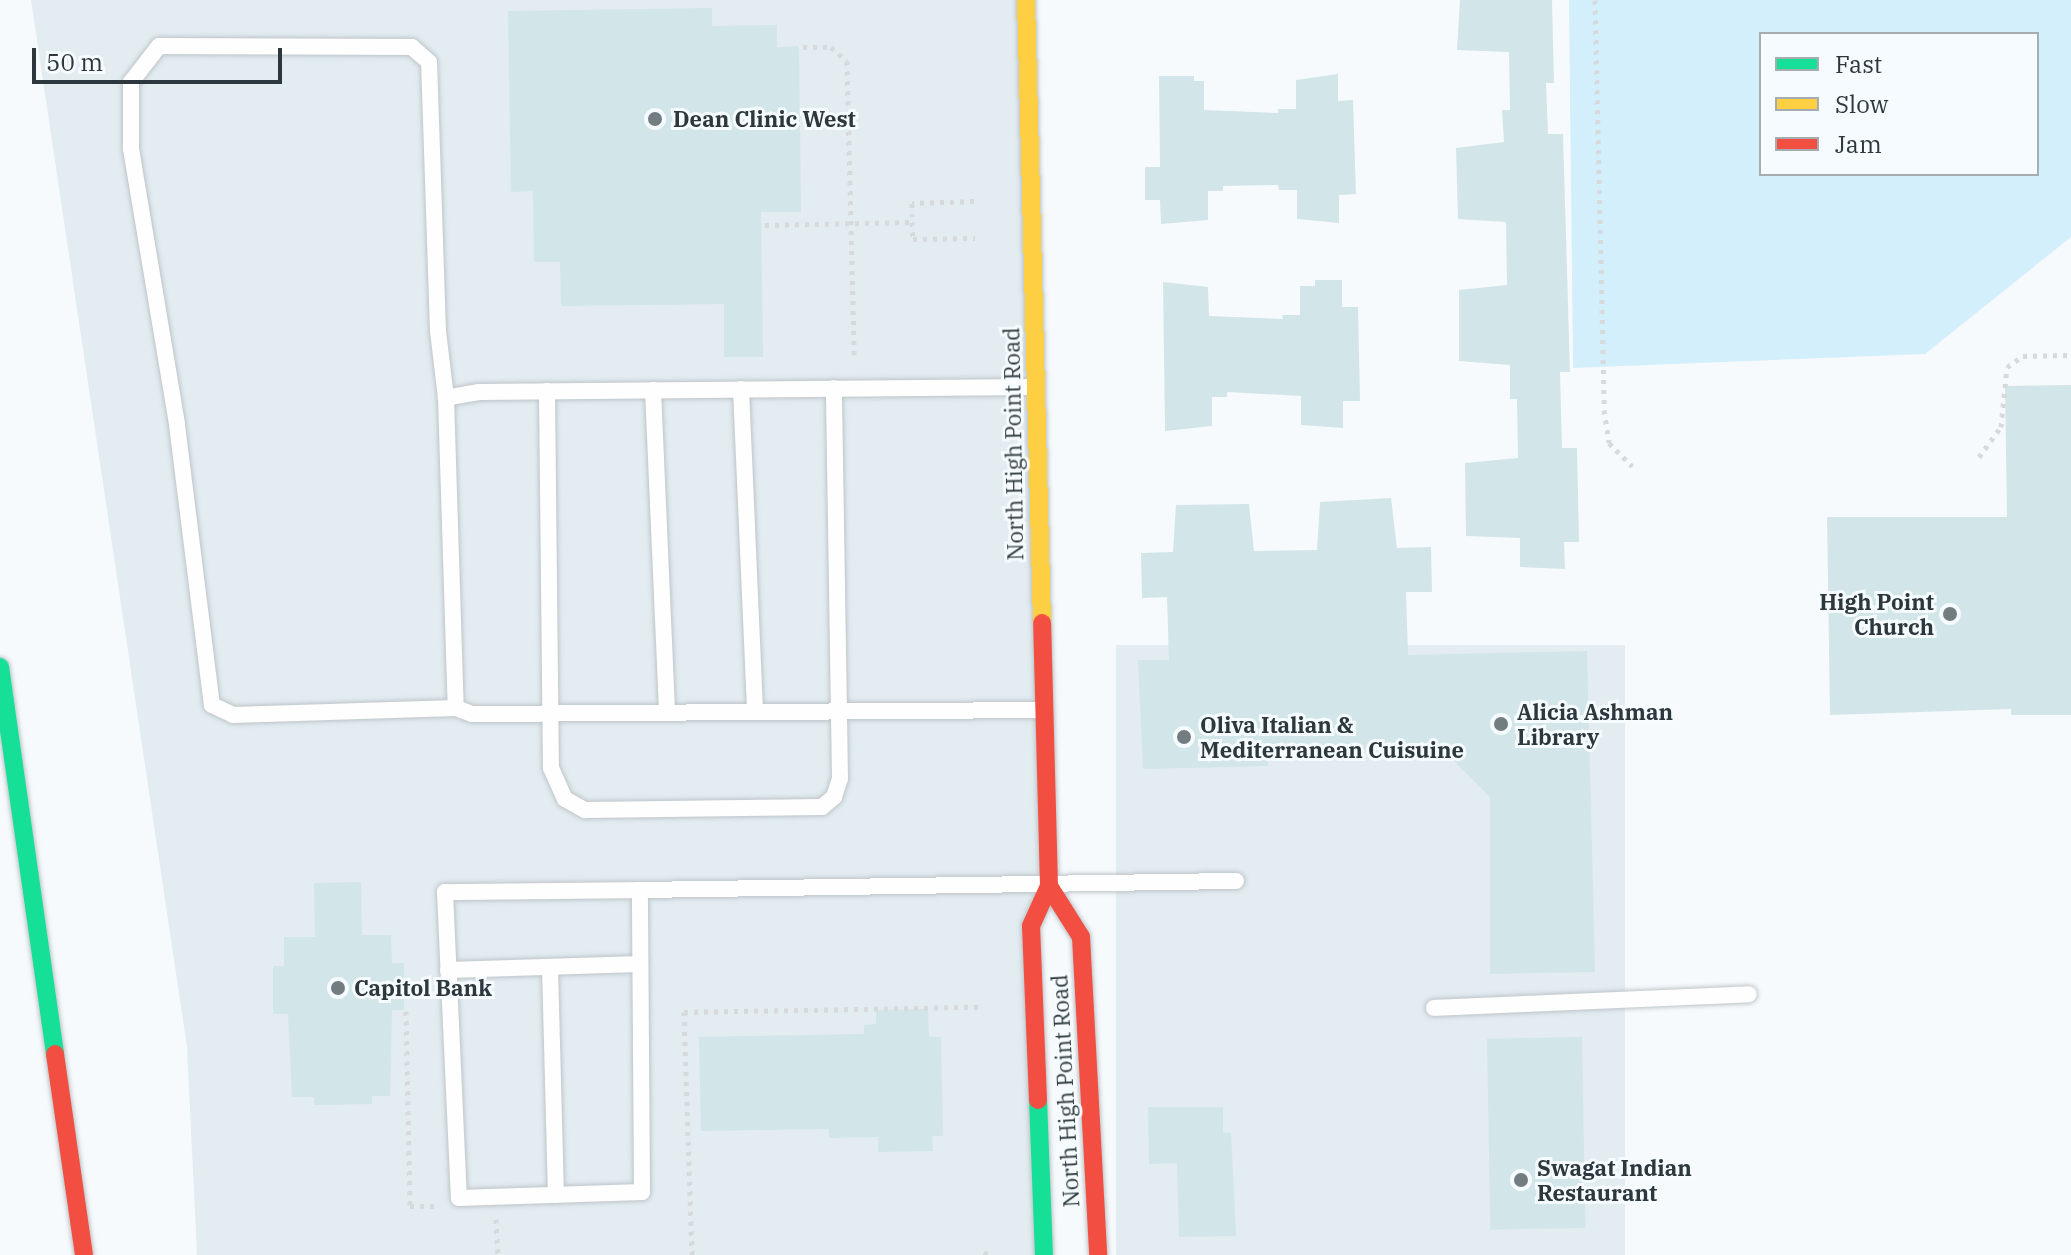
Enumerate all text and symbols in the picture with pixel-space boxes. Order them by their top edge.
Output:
scale bar [36,32,286,82]
legend [1759,32,2039,176]
text: 50 m [46,46,103,78]
text: Fast [1835,48,1882,80]
text: Slow [1835,88,1888,120]
place label: Dean Clinic West [673,106,856,132]
marker: Dean Clinic West [644,108,666,130]
text: Jam [1835,128,1882,160]
street label: North High Point Road [998,327,1028,561]
place label: High Point Church [1819,588,1934,640]
marker: High Point Church [1941,605,1959,623]
place label: Alicia Ashman Library [1517,698,1673,750]
place label: Oliva Italian & Mediterranean Cuisuine [1200,711,1464,762]
marker: Alicia Ashman Library [1492,715,1510,733]
marker: Oliva Italian & Mediterranean Cuisuine [1175,728,1193,746]
street label: North High Point Road [1046,974,1084,1208]
place label: Capitol Bank [354,975,492,1001]
marker: Capitol Bank [329,979,347,997]
place label: Swagat Indian Restaurant [1537,1154,1692,1206]
marker: Swagat Indian Restaurant [1512,1171,1530,1189]

